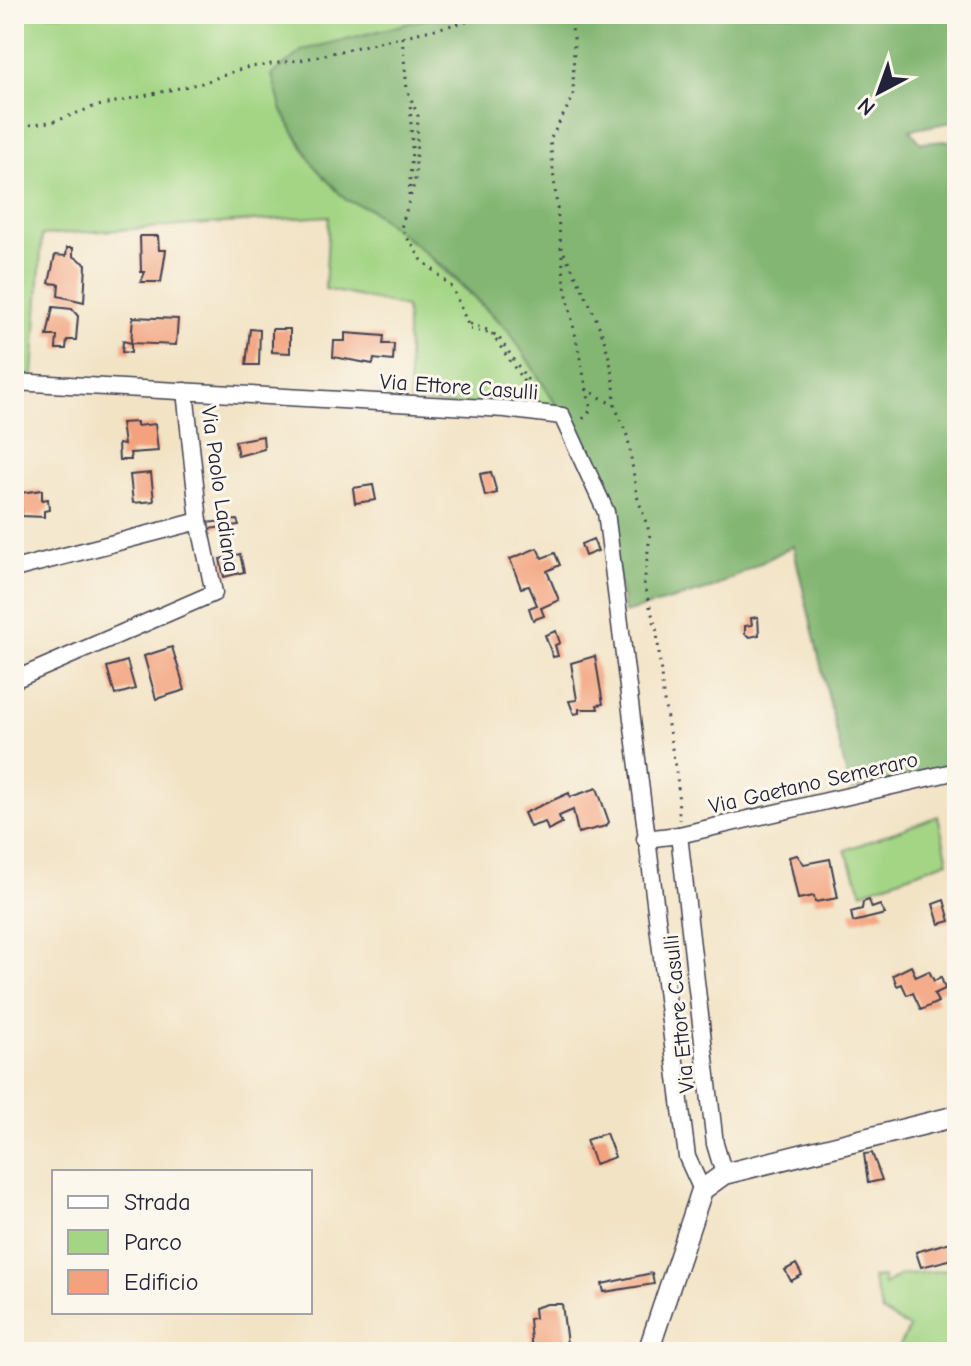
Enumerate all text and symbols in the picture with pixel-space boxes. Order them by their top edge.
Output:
north arrow [839,52,919,132]
text: N [853,92,880,121]
street label: Via Ettore Casulli [379,368,539,406]
street label: Via Paolo Ladiana [196,405,245,574]
street label: Via Gaetano Semeraro [706,746,920,820]
street label: Via Ettore Casulli [658,934,700,1094]
legend [52,1170,312,1314]
text: Strada [124,1188,191,1216]
text: Parco [124,1228,182,1256]
text: Edificio [124,1268,199,1296]

